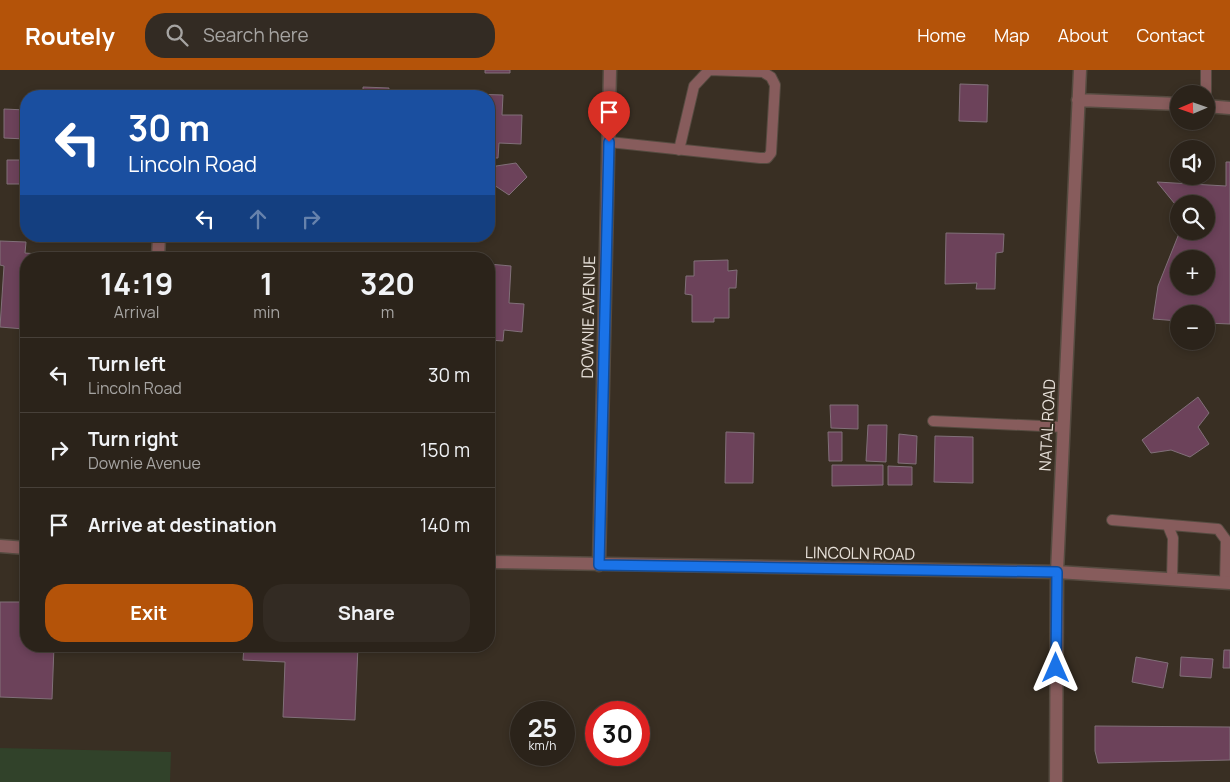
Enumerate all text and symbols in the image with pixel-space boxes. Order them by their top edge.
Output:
search box [145,13,495,58]
text: Routely [25,19,115,52]
icon: search [163,21,191,49]
text: Search here [203,22,309,48]
text: Home [917,23,966,47]
text: Map [994,23,1030,47]
text: About [1058,23,1108,47]
text: Contact [1136,23,1205,47]
north arrow [1170,85,1215,130]
map controls [1170,85,1215,350]
pin [588,91,630,142]
icon: arrive [595,98,623,126]
text: 30 m [128,104,210,152]
icon: left [45,110,110,175]
button: sound [1170,140,1215,185]
text: Lincoln Road [128,149,257,179]
button: search [1170,195,1215,240]
icon: left [191,205,219,233]
icon: ahead [244,205,272,233]
icon: right [297,205,325,233]
button: + [1170,250,1215,295]
street label: DOWNIE AVENUE [576,255,600,379]
text: 14:19 [100,263,173,304]
text: 1 [260,263,273,304]
text: 320 [360,263,415,304]
text: Arrival [114,301,159,323]
text: min [253,301,280,323]
text: m [381,301,394,323]
button: − [1170,305,1215,350]
text: Turn left [88,351,166,377]
icon: left [45,361,73,389]
text: 30 m [428,362,470,388]
text: Lincoln Road [88,377,182,399]
street label: NATAL ROAD [1034,378,1060,472]
text: Turn right [88,426,178,452]
icon: right [45,436,73,464]
text: 150 m [420,437,470,463]
text: Downie Avenue [88,452,201,474]
icon: arrive [45,511,73,539]
text: Arrive at destination [88,512,277,538]
text: 140 m [420,512,470,538]
street label: LINCOLN ROAD [805,541,916,565]
button: Exit [45,584,253,642]
button: Share [263,584,470,642]
position arrow [1029,641,1081,693]
speed limit sign: 30 [585,701,650,766]
text: 25 [528,710,557,745]
text: km/h [529,737,556,754]

